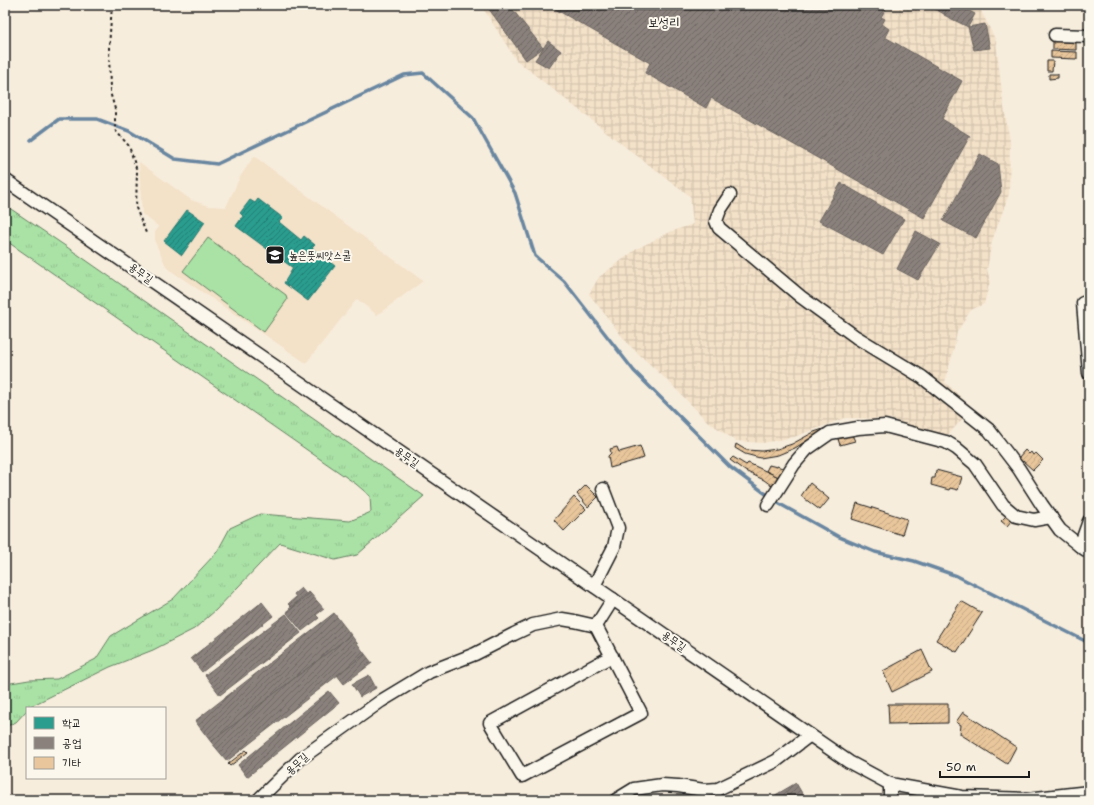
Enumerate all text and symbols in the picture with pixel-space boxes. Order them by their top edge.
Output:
district label: 보성리 [648,14,680,31]
school or university icon: 높은뜻씨앗스쿨 [264,244,286,266]
place label: 높은뜻씨앗스쿨 [289,248,351,263]
street label: 용무길 [126,259,156,287]
street label: 용무길 [392,443,422,471]
street label: 용무길 [659,627,689,655]
legend [26,707,166,779]
text: 학교 [62,715,81,731]
text: 공업 [62,735,81,751]
street label: 용무길 [282,749,312,779]
scale bar [940,753,1029,779]
text: 기타 [62,755,82,771]
text: 50 m [946,759,976,775]

